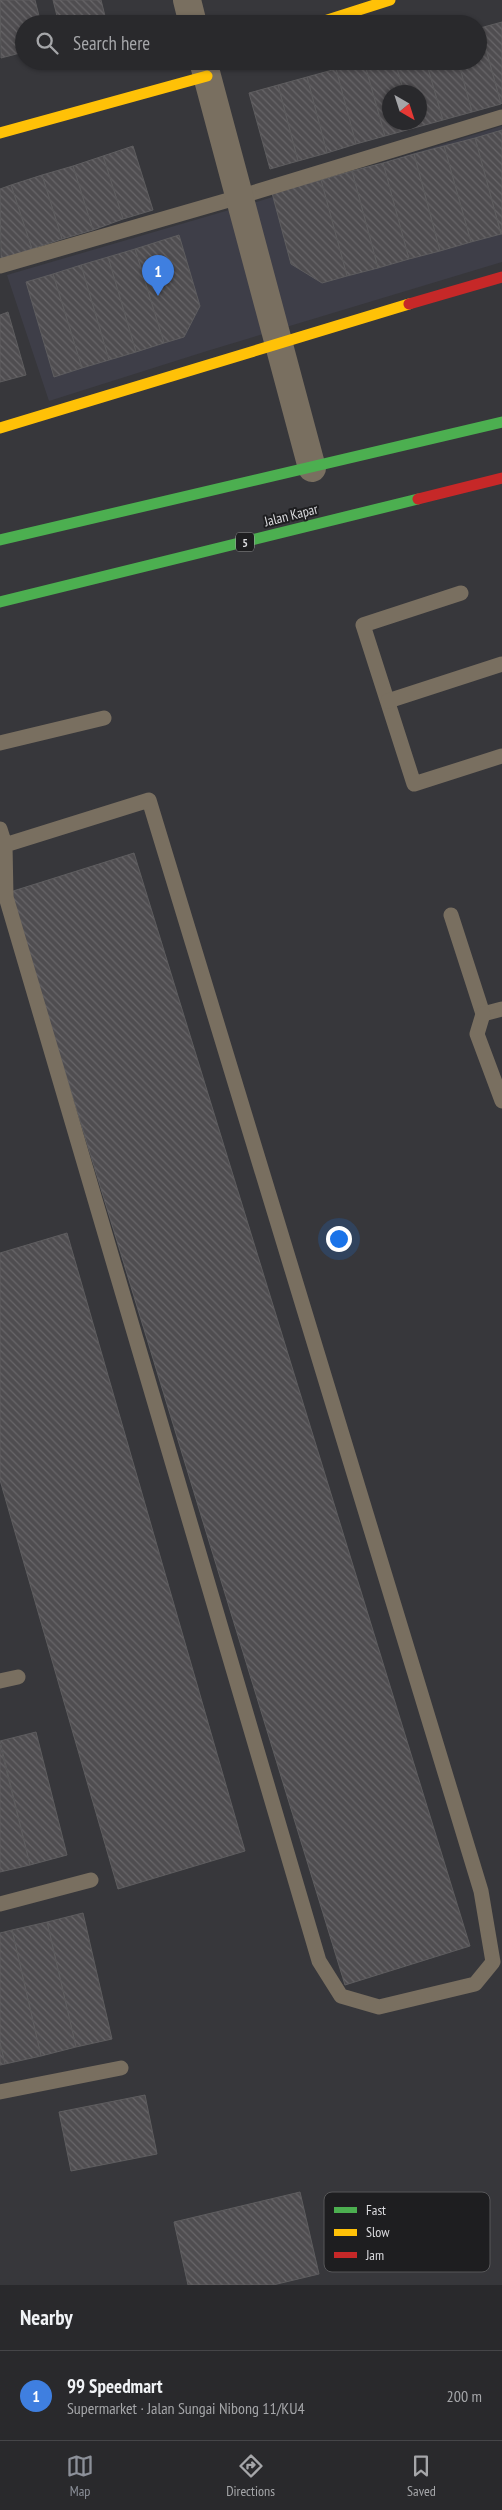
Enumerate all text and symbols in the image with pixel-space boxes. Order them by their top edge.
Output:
search box [15,15,487,70]
icon: search [33,29,61,57]
text: Search here [73,31,150,55]
north arrow [382,85,427,130]
pin: 1 [142,255,174,296]
street label: Jalan Kapar [261,500,320,531]
road number: 5 [236,532,254,552]
your location [326,1226,352,1252]
legend [324,2192,490,2272]
text: Fast [366,2201,386,2219]
text: Slow [366,2223,390,2241]
text: Jam [365,2246,384,2264]
text: Nearby [20,2304,73,2331]
text: 99 Speedmart [67,2374,163,2398]
text: 1 [32,2386,40,2406]
text: 200 m [447,2386,482,2406]
text: Supermarket · Jalan Sungai Nibong 11/KU4 [67,2398,305,2418]
tab: Map [66,2452,94,2500]
tab: Directions [226,2452,275,2500]
tab: Saved [407,2452,436,2500]

